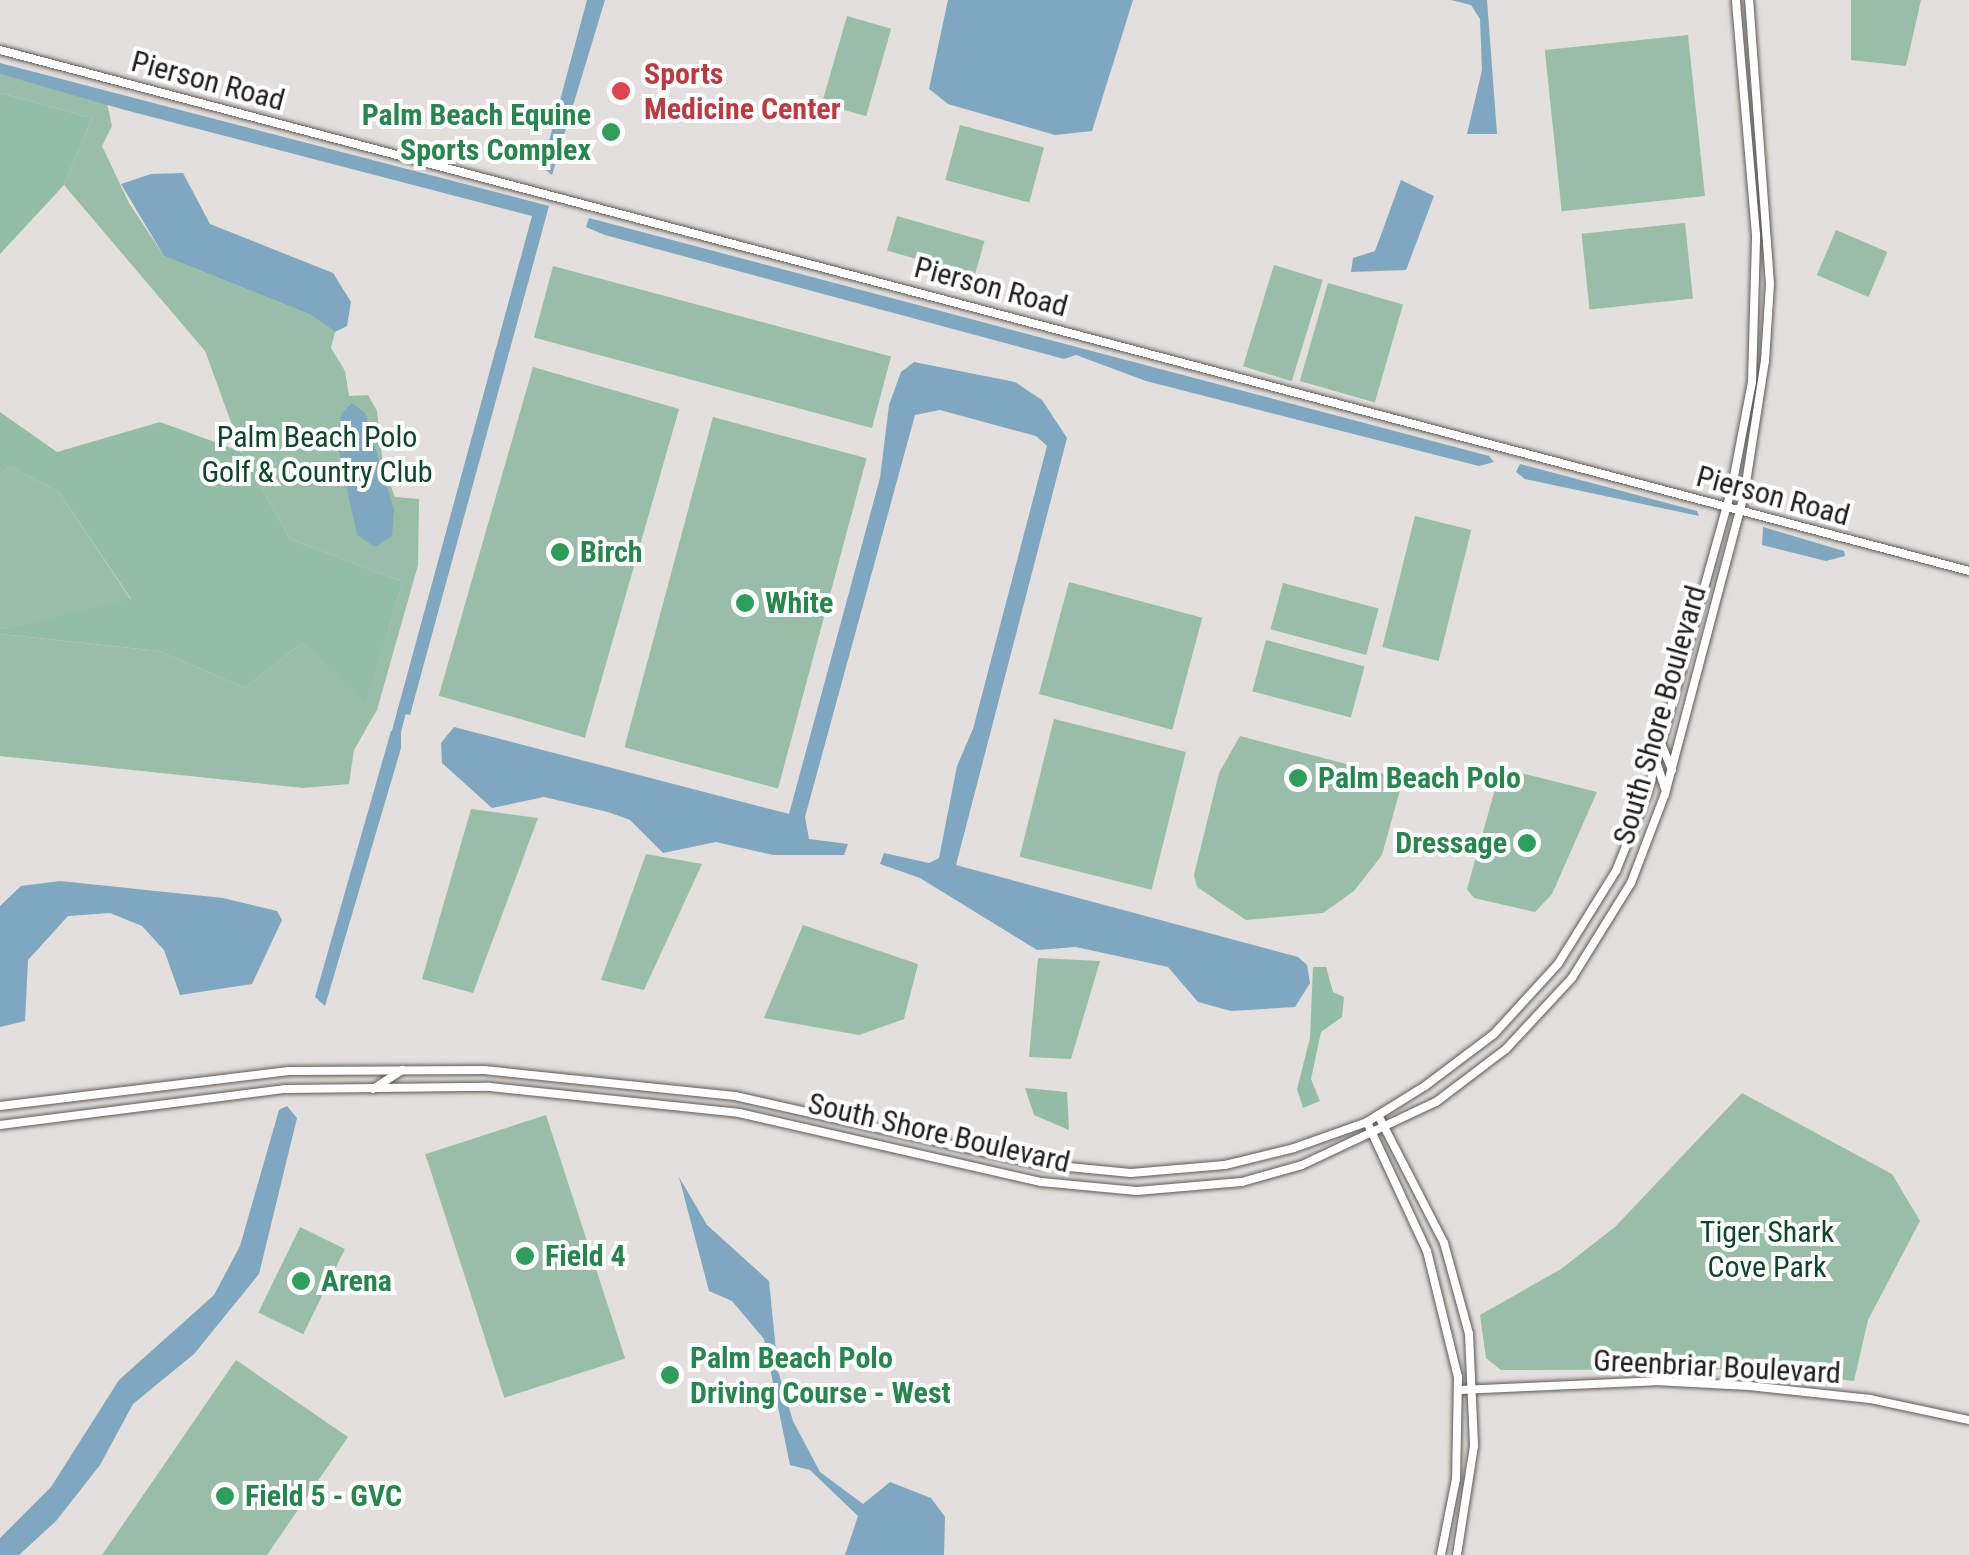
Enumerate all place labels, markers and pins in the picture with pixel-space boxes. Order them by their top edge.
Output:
place label: Sports Medicine Center [644,56,841,126]
marker: Sports Medicine Center [608,78,634,104]
place label: Palm Beach Equine Sports Complex [362,97,591,168]
marker: Palm Beach Equine Sports Complex [600,121,622,143]
place label: Birch [580,534,643,570]
marker: Birch [549,541,571,563]
place label: White [765,585,833,621]
marker: White [734,592,756,614]
place label: Palm Beach Polo [1318,760,1521,796]
marker: Palm Beach Polo [1287,767,1309,789]
place label: Dressage [1395,825,1507,861]
marker: Dressage [1516,832,1538,854]
place label: Field 4 [545,1238,626,1274]
marker: Field 4 [514,1245,536,1267]
place label: Arena [321,1263,392,1299]
marker: Arena [290,1270,312,1292]
place label: Palm Beach Polo Driving Course - West [690,1340,951,1410]
marker: Palm Beach Polo Driving Course - West [659,1364,681,1386]
place label: Field 5 - GVC [245,1478,402,1514]
marker: Field 5 - GVC [214,1485,236,1507]

